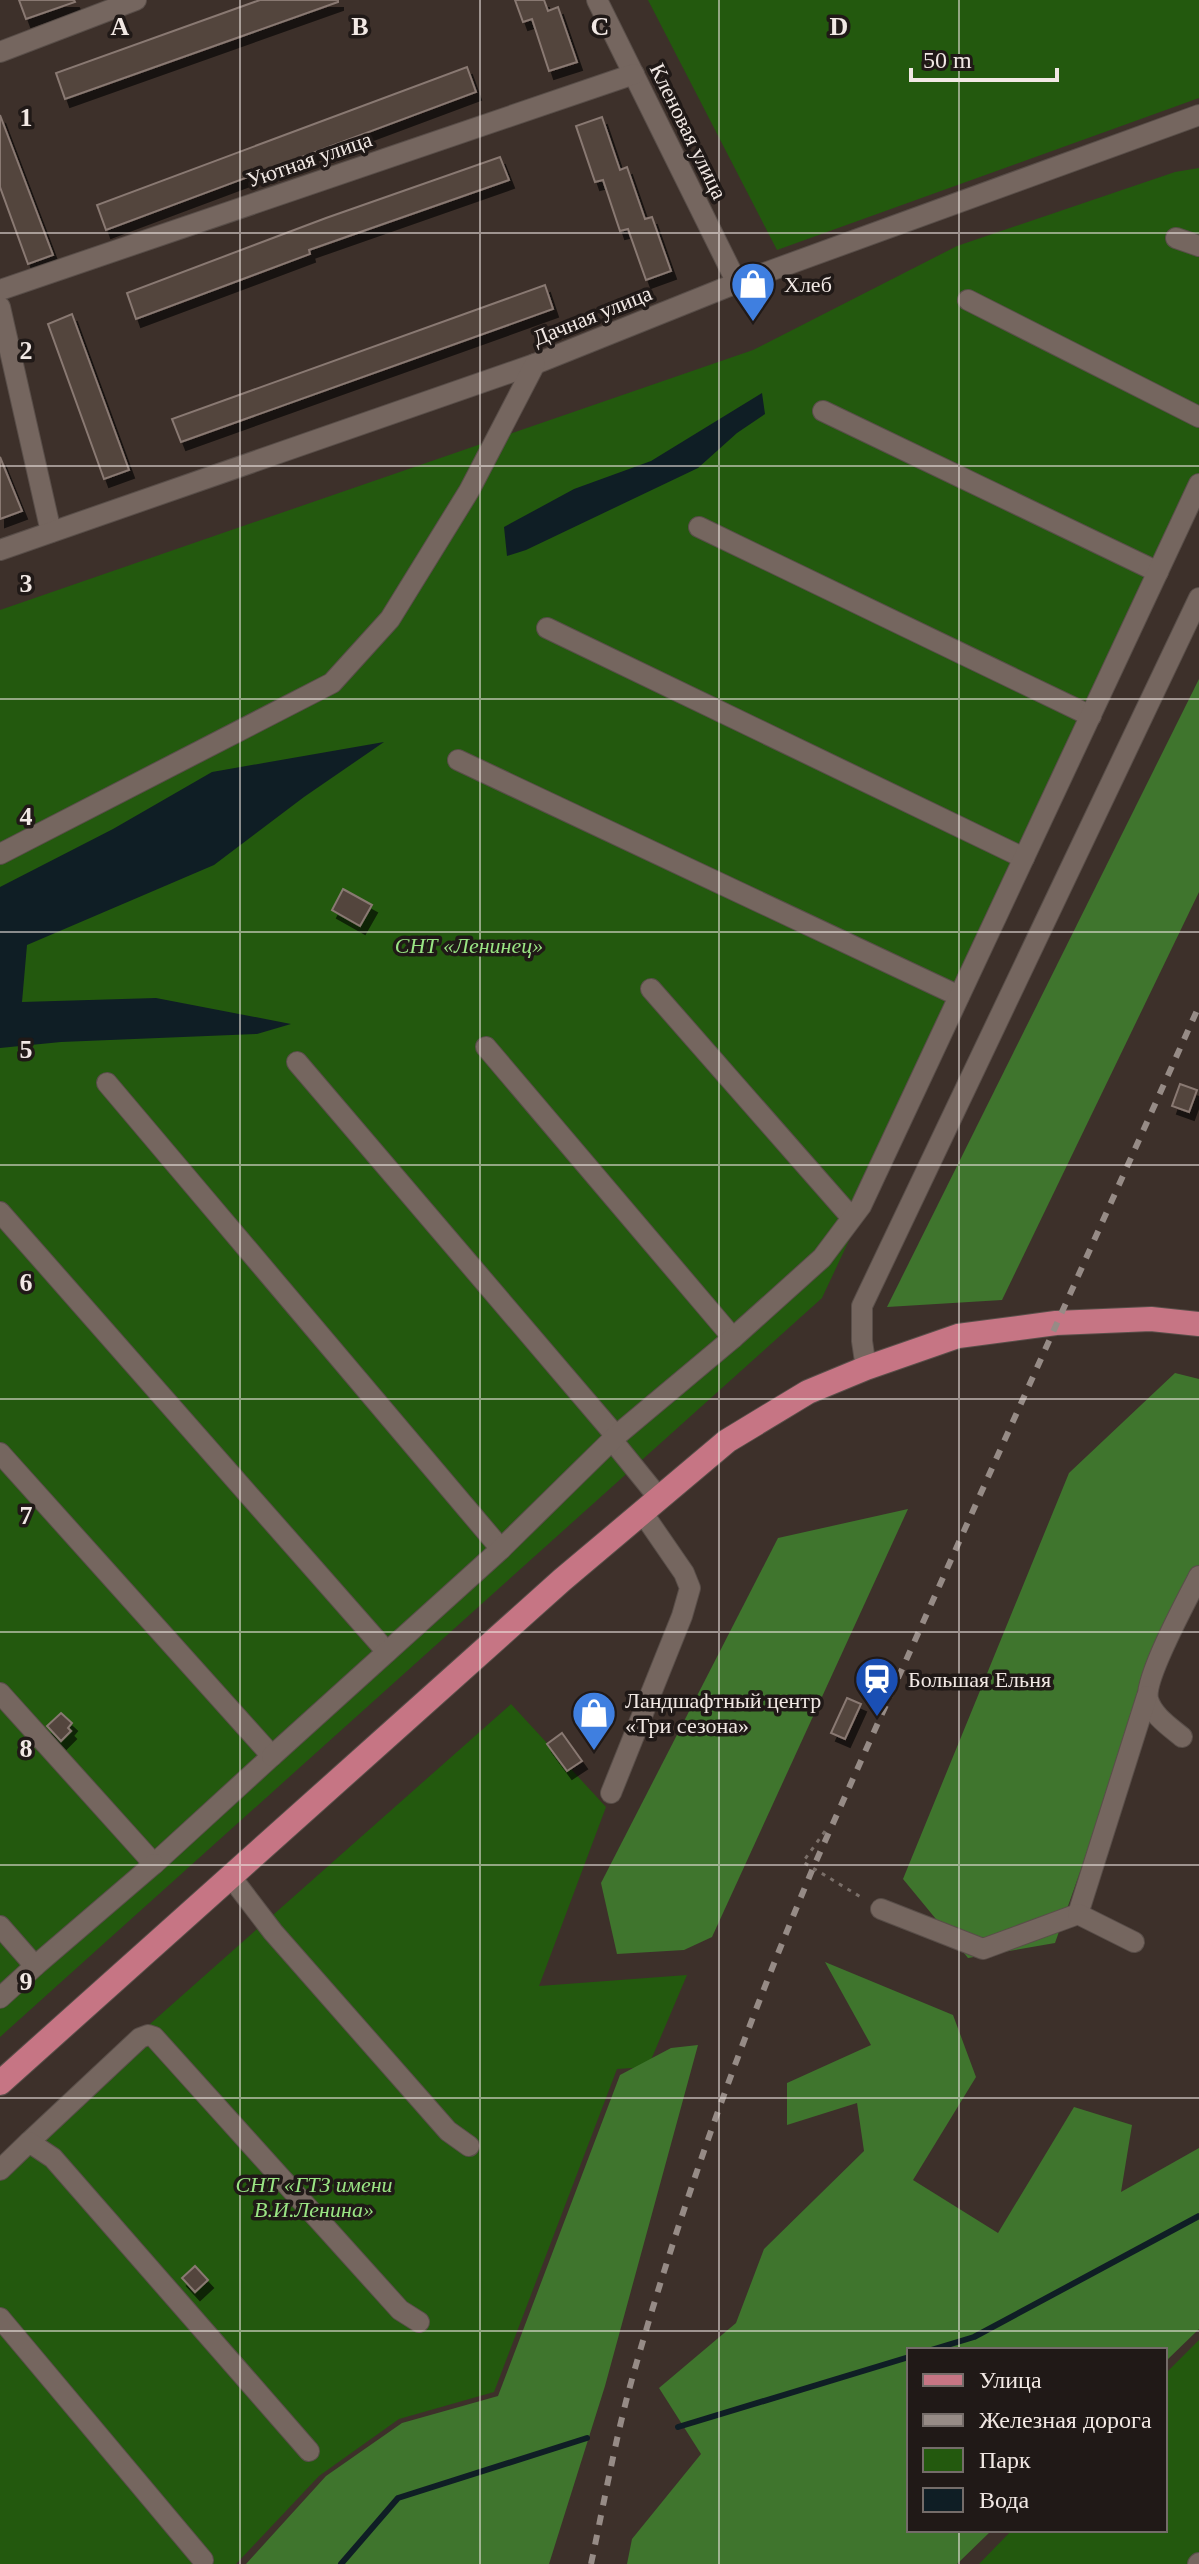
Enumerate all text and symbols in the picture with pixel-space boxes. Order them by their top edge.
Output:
text: A [111,12,130,41]
text: B [351,12,369,41]
text: C [591,12,609,41]
text: D [830,12,848,41]
scale bar [911,32,1057,82]
text: 50 m [923,47,972,73]
street label: Кленовая улица [645,59,732,203]
text: 1 [20,103,33,132]
street label: Уютная улица [243,126,375,193]
shop icon: Хлеб [729,260,777,323]
place label: Хлеб [784,272,832,297]
street label: Дачная улица [529,280,656,351]
text: 2 [20,336,33,365]
text: 3 [20,569,33,598]
text: 4 [20,802,33,831]
park label: СНТ «Ленинец» [395,933,543,958]
text: 5 [20,1035,33,1064]
text: 6 [20,1268,33,1297]
text: 7 [20,1501,33,1530]
station icon: Большая Ельня [853,1655,901,1718]
place label: Большая Ельня [908,1667,1051,1692]
place label: Ландшафтный центр «Три сезона» [625,1688,821,1738]
shop icon: Ландшафтный центр «Три сезона» [570,1689,618,1752]
text: 8 [20,1734,33,1763]
text: 9 [20,1967,33,1996]
park label: СНТ «ГТЗ имени В.И.Ленина» [235,2172,393,2222]
legend [907,2348,1167,2532]
text: Улица [979,2367,1042,2393]
text: Железная дорога [979,2407,1152,2433]
text: Парк [979,2447,1031,2473]
text: Вода [979,2487,1030,2513]

